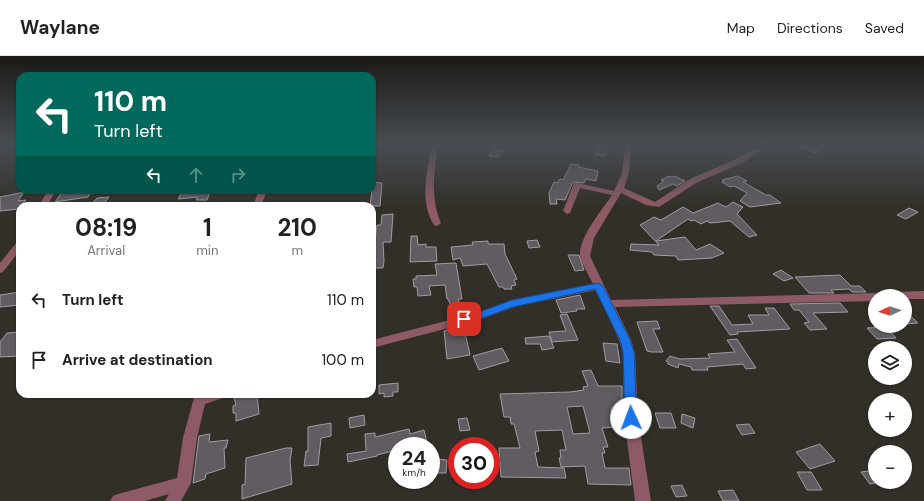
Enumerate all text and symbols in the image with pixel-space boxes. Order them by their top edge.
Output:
text: Waylane [20,15,100,40]
text: Map [727,19,755,37]
text: Directions [777,19,843,37]
text: Saved [865,19,904,37]
text: 110 m [94,83,167,120]
icon: left [28,88,80,140]
text: Turn left [94,119,163,143]
icon: left [143,164,165,186]
icon: ahead [185,164,207,186]
icon: right [227,164,249,186]
text: 08:19 [75,212,137,243]
text: 1 [203,212,212,243]
text: 210 [277,212,317,243]
text: Arrival [87,242,125,259]
text: min [196,242,218,259]
text: m [291,242,303,259]
icon: left [28,289,50,311]
north arrow [868,289,912,333]
map controls [868,289,912,489]
text: Turn left [62,290,123,310]
text: 110 m [327,290,364,310]
pin [447,302,481,336]
icon: arrive [453,308,475,330]
button: layers [868,341,912,385]
icon: arrive [28,349,50,371]
text: Arrive at destination [62,350,213,370]
text: 100 m [321,350,364,370]
button: + [868,393,912,437]
position arrow [610,397,652,439]
speed limit sign: 30 [448,437,500,489]
text: 24 [402,445,426,471]
button: − [868,445,912,489]
text: km/h [402,466,426,479]

